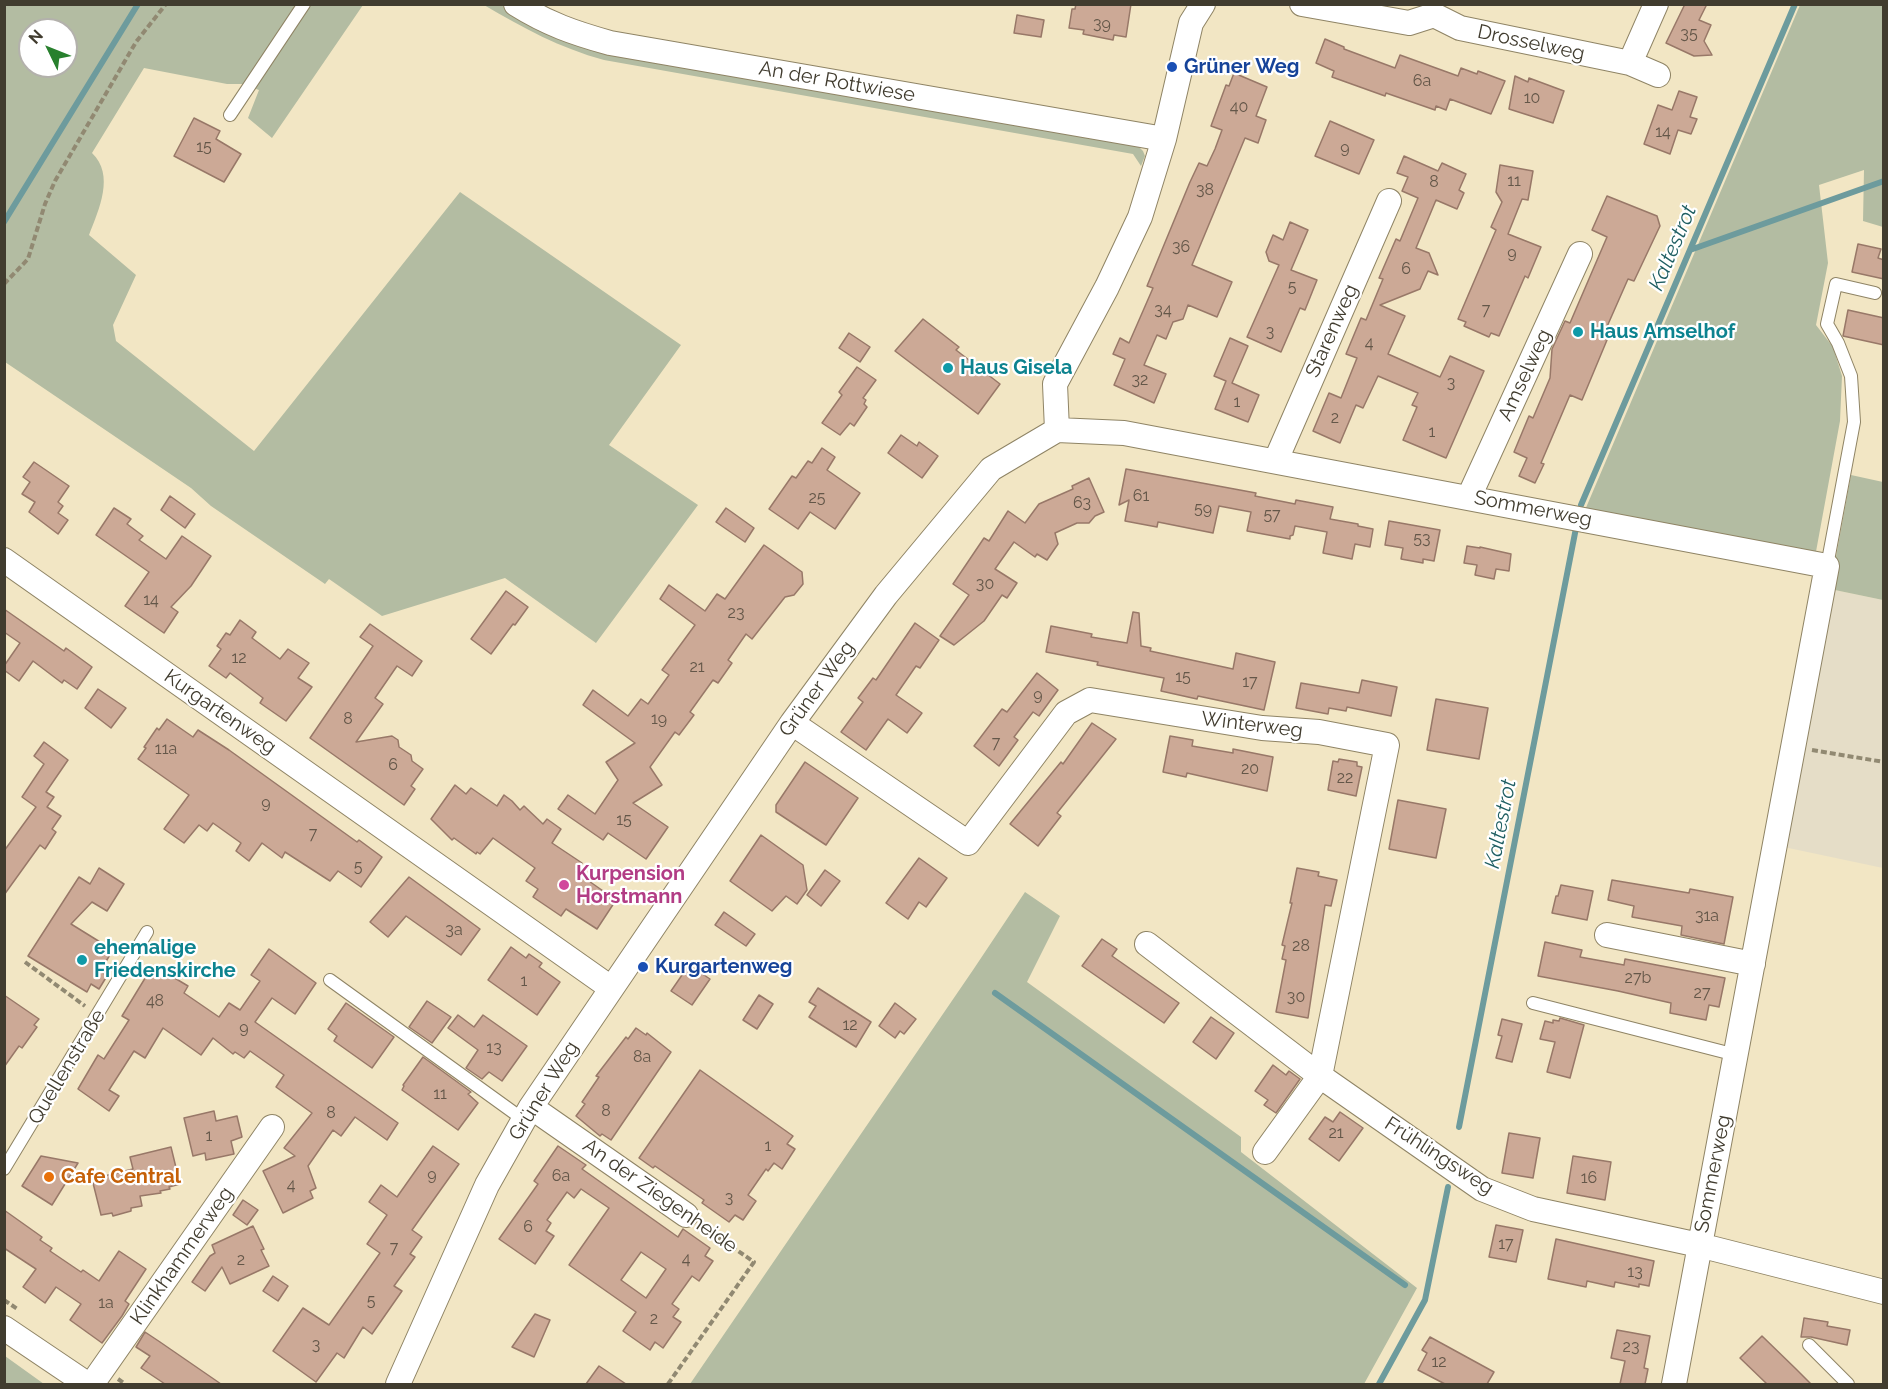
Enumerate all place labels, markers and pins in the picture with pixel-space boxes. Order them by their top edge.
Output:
place label: Grüner Weg [1184,55,1300,79]
marker: Grüner Weg [1165,60,1179,74]
place label: Haus Amselhof [1590,320,1735,344]
marker: Haus Amselhof [1571,325,1585,339]
place label: Haus Gisela [960,356,1073,380]
marker: Haus Gisela [941,361,955,375]
place label: Kurpension Horstmann [576,862,685,909]
marker: Kurpension Horstmann [557,878,571,892]
place label: ehemalige Friedenskirche [94,936,236,983]
marker: ehemalige Friedenskirche [75,953,89,967]
place label: Kurgartenweg [655,955,792,979]
marker: Kurgartenweg [636,960,650,974]
place label: Cafe Central [61,1165,181,1189]
marker: Cafe Central [42,1170,56,1184]

